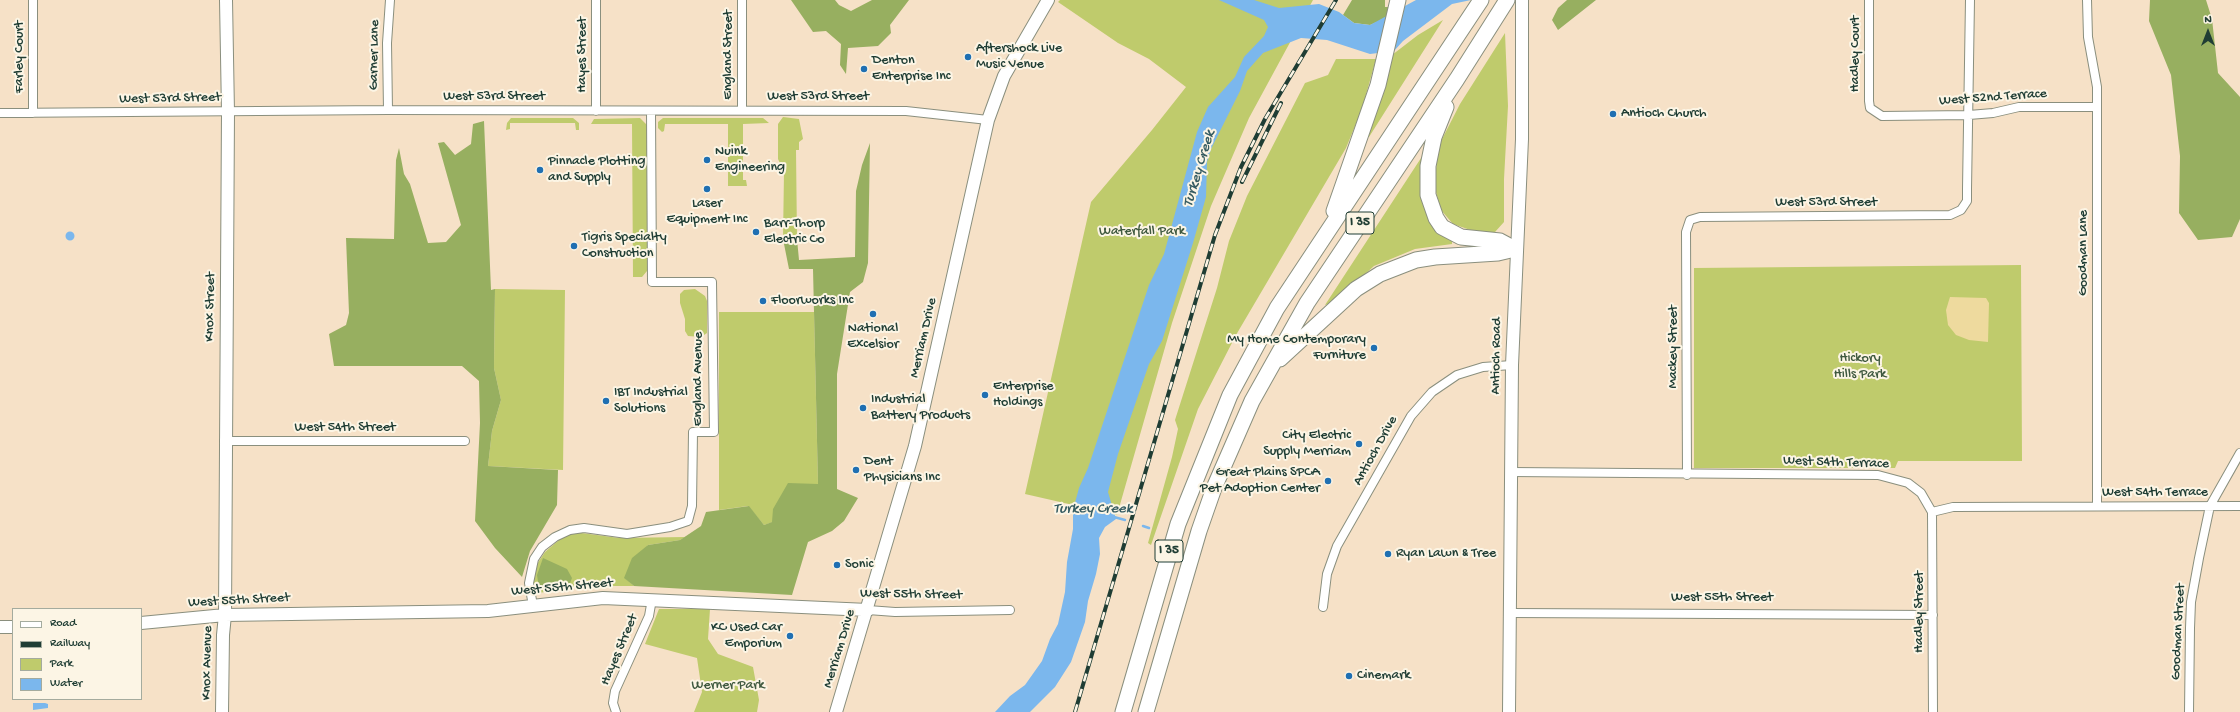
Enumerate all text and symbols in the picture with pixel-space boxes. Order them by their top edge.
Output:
street label: England Street [721,10,737,100]
north arrow [2188,12,2228,52]
text: N [2204,14,2212,26]
street label: Hadley Court [1848,16,1864,92]
street label: Hayes Street [575,17,591,93]
street label: Garner Lane [366,20,384,90]
street label: Farley Court [12,21,28,93]
place label: Aftershock Live Music Venue [976,41,1062,74]
marker: Aftershock Live Music Venue [963,52,973,62]
place label: Denton Enterprise Inc [872,53,951,86]
marker: Denton Enterprise Inc [859,64,869,74]
street label: West 52nd Terrace [1939,86,2047,110]
street label: West 53rd Street [443,89,545,105]
street label: West 53rd Street [767,89,869,105]
street label: West 53rd Street [119,90,221,108]
place label: Antioch Church [1621,106,1706,122]
marker: Antioch Church [1608,109,1618,119]
water label: Turkey Creek [1180,129,1220,209]
place label: Nuink Engineering [715,144,785,176]
place label: Pinnacle Plotting and Supply [548,154,645,186]
marker: Nuink Engineering [702,155,712,165]
marker: Pinnacle Plotting and Supply [535,165,545,175]
marker: Laser Equipment Inc [702,184,712,194]
street label: West 53rd Street [1775,195,1877,211]
place label: Laser Equipment Inc [666,196,748,228]
street label: Goodman Lane [2076,210,2092,296]
road number: I 35 [1346,212,1374,234]
place label: Barr-Thorp Electric Co [764,216,825,248]
park label: Waterfall Park [1099,224,1185,240]
marker: Barr-Thorp Electric Co [751,227,761,237]
place label: Tigris Specialty Construction [582,230,667,262]
marker: Tigris Specialty Construction [569,241,579,251]
street label: Knox Street [202,272,220,342]
place label: Floorworks Inc [771,293,853,309]
marker: Floorworks Inc [758,296,768,306]
street label: Merriam Drive [907,296,941,380]
street label: Mackey Street [1666,305,1682,389]
marker: National Excelsior [868,309,878,319]
street label: Antioch Road [1488,317,1506,395]
place label: National Excelsior [847,321,899,354]
street label: England Avenue [691,332,707,426]
place label: My Home Contemporary Furniture [1227,332,1366,364]
marker: My Home Contemporary Furniture [1369,343,1379,353]
park label: Hickory Hills Park [1834,351,1886,384]
place label: Enterprise Holdings [993,379,1054,412]
place label: IBT Industrial Solutions [614,385,688,418]
marker: Enterprise Holdings [980,390,990,400]
place label: Industrial Battery Products [871,392,970,424]
marker: IBT Industrial Solutions [601,396,611,406]
marker: Industrial Battery Products [858,403,868,413]
street label: Antioch Drive [1350,413,1402,489]
street label: West 54th Street [294,420,396,436]
place label: City Electric Supply Merriam [1263,428,1351,460]
marker: City Electric Supply Merriam [1354,439,1364,449]
street label: West 54th Terrace [1783,453,1889,473]
place label: Dent Physicians Inc [864,454,940,486]
marker: Dent Physicians Inc [851,465,861,475]
place label: Great Plains SPCA Pet Adoption Center [1200,465,1320,498]
marker: Great Plains SPCA Pet Adoption Center [1323,476,1333,486]
street label: West 54th Terrace [2102,485,2208,501]
water label: Turkey Creek [1053,501,1133,519]
road number: I 35 [1155,540,1183,562]
place label: Ryan Lawn & Tree [1396,546,1496,562]
marker: Ryan Lawn & Tree [1383,549,1393,559]
place label: Sonic [845,557,873,573]
marker: Sonic [832,560,842,570]
street label: Hadley Street [1912,571,1928,653]
street label: West 55th Street [511,575,613,601]
street label: Goodman Street [2168,583,2190,681]
street label: West 55th Street [860,586,962,604]
street label: West 55th Street [188,590,290,612]
street label: West 55th Street [1671,590,1773,606]
legend [12,608,142,700]
street label: Merriam Drive [820,608,860,690]
street label: Hayes Street [597,612,643,688]
text: Road [50,617,76,631]
place label: KC Used Car Emporium [711,620,782,652]
street label: Knox Avenue [199,626,217,700]
marker: KC Used Car Emporium [785,631,795,641]
text: Railway [50,637,90,651]
text: Park [50,657,73,671]
place label: Cinemark [1357,668,1410,684]
marker: Cinemark [1344,671,1354,681]
text: Water [50,677,82,691]
park label: Werner Park [692,678,764,694]

